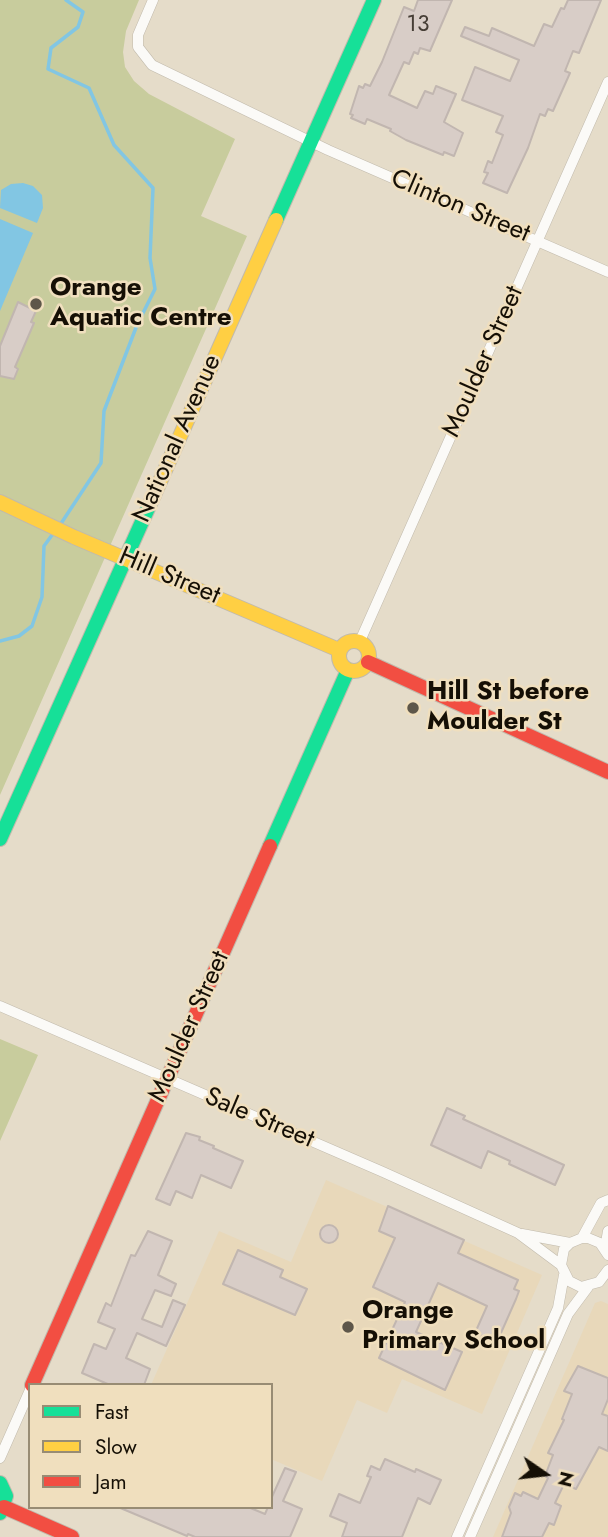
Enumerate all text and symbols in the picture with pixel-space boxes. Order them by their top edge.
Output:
house number: 13 [407,11,429,39]
street label: Clinton Street [386,164,534,250]
place label: Orange Aquatic Centre [50,273,232,334]
street label: Moulder Street [437,282,531,442]
marker: Orange Aquatic Centre [28,296,44,312]
street label: National Avenue [127,350,229,528]
street label: Hill Street [114,542,224,612]
place label: Hill St before Moulder St [427,677,589,738]
marker: Hill St before Moulder St [405,700,421,716]
street label: Moulder Street [143,947,237,1107]
street label: Sale Street [200,1082,318,1156]
place label: Orange Primary School [362,1296,545,1358]
marker: Orange Primary School [340,1319,356,1335]
legend [28,1383,273,1509]
text: Fast [95,1397,128,1427]
text: Slow [95,1432,137,1462]
north arrow [510,1439,580,1509]
text: Jam [95,1467,127,1497]
text: N [551,1469,581,1490]

